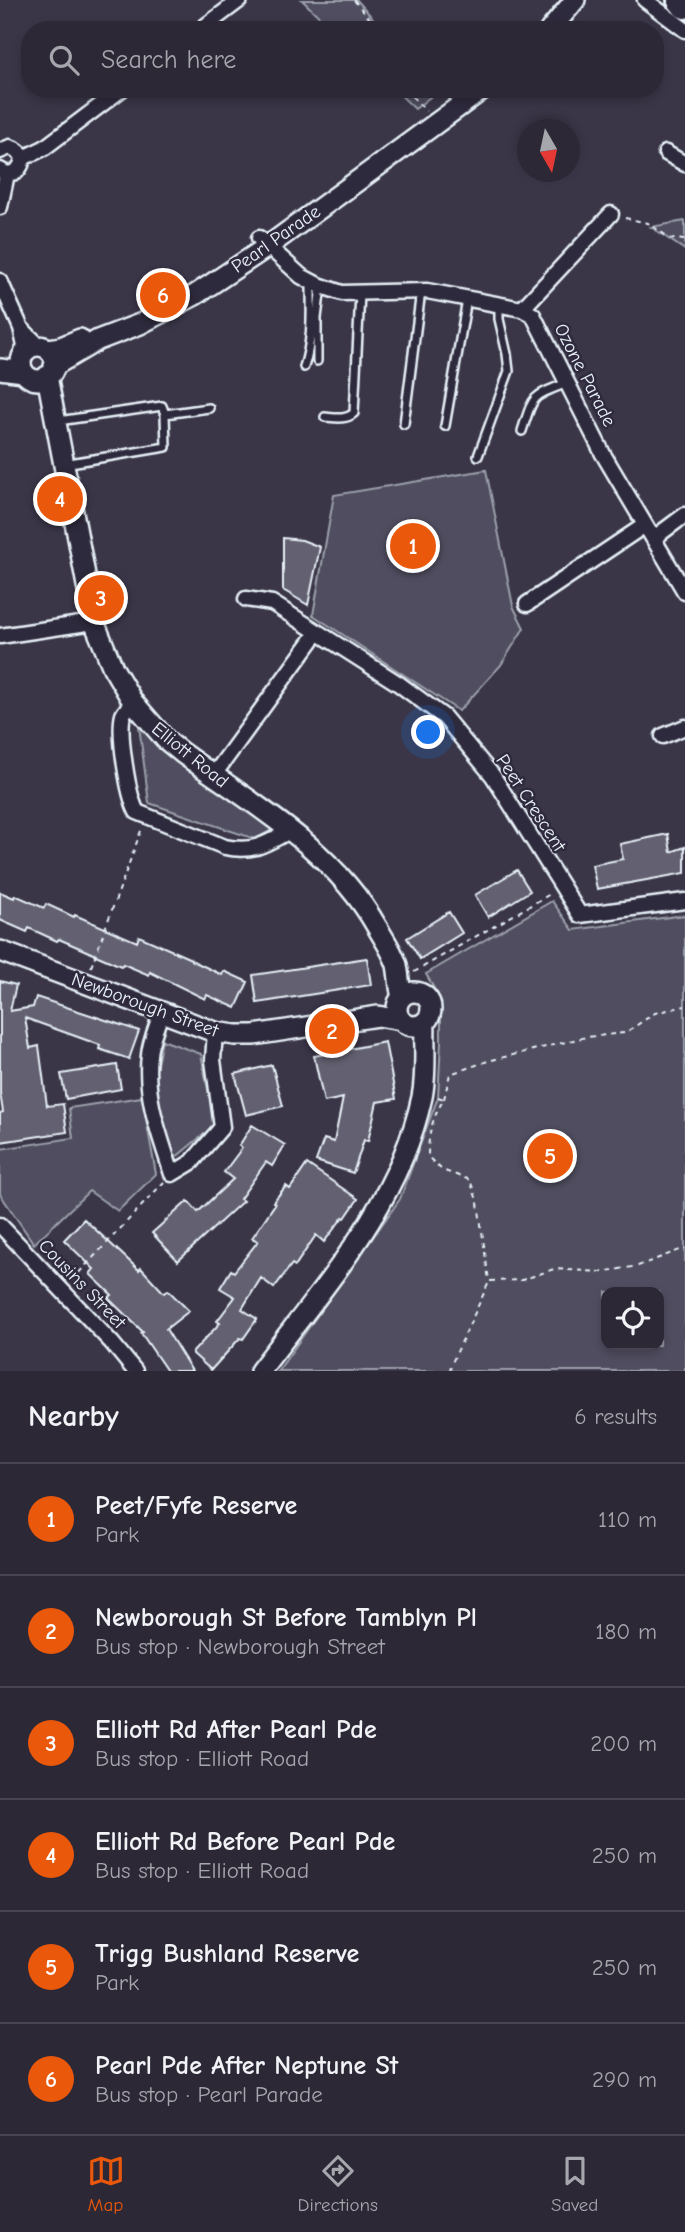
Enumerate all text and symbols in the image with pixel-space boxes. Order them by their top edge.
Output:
search box [21,21,664,98]
icon: search [45,41,83,79]
text: Search here [101,45,236,75]
north arrow [517,119,580,182]
street label: Pearl Parade [227,200,325,278]
pin: 6 [140,269,186,321]
street label: Ozone Parade [550,320,620,430]
pin: 4 [37,473,83,525]
pin: 1 [390,520,436,572]
pin: 3 [78,572,124,624]
your location [411,715,445,749]
street label: Elliott Road [147,717,233,793]
street label: Peet Crescent [491,750,571,856]
street label: Newborough Street [69,968,222,1042]
pin: 2 [309,1005,355,1057]
pin: 5 [527,1130,573,1182]
street label: Cousins Street [34,1235,131,1334]
map controls [601,1287,664,1350]
button: locate [601,1287,664,1350]
text: Nearby [28,1399,119,1434]
text: 6 results [574,1403,657,1430]
text: Peet/Fyfe Reserve [95,1491,297,1521]
text: 1 [46,1506,56,1533]
text: 110 m [598,1506,657,1533]
text: Park [95,1521,139,1548]
text: Newborough St Before Tamblyn Pl [95,1603,477,1633]
text: 2 [45,1618,57,1645]
text: 180 m [595,1618,657,1645]
text: Bus stop · Newborough Street [95,1633,385,1660]
text: Elliott Rd After Pearl Pde [95,1715,377,1745]
text: 3 [45,1730,57,1757]
text: 200 m [590,1730,657,1757]
text: Bus stop · Elliott Road [95,1745,309,1772]
text: Elliott Rd Before Pearl Pde [95,1827,395,1857]
text: 4 [46,1842,56,1869]
text: 250 m [592,1842,657,1869]
text: Bus stop · Elliott Road [95,1857,309,1884]
text: Trigg Bushland Reserve [95,1939,359,1969]
text: 5 [45,1954,57,1981]
text: 250 m [592,1954,657,1981]
text: Park [95,1969,139,1996]
text: Pearl Pde After Neptune St [95,2051,398,2081]
text: 6 [45,2066,57,2093]
text: 290 m [592,2066,657,2093]
text: Bus stop · Pearl Parade [95,2081,323,2108]
tab: Map [87,2152,125,2216]
tab: Directions [298,2152,378,2216]
tab: Saved [551,2152,598,2216]

